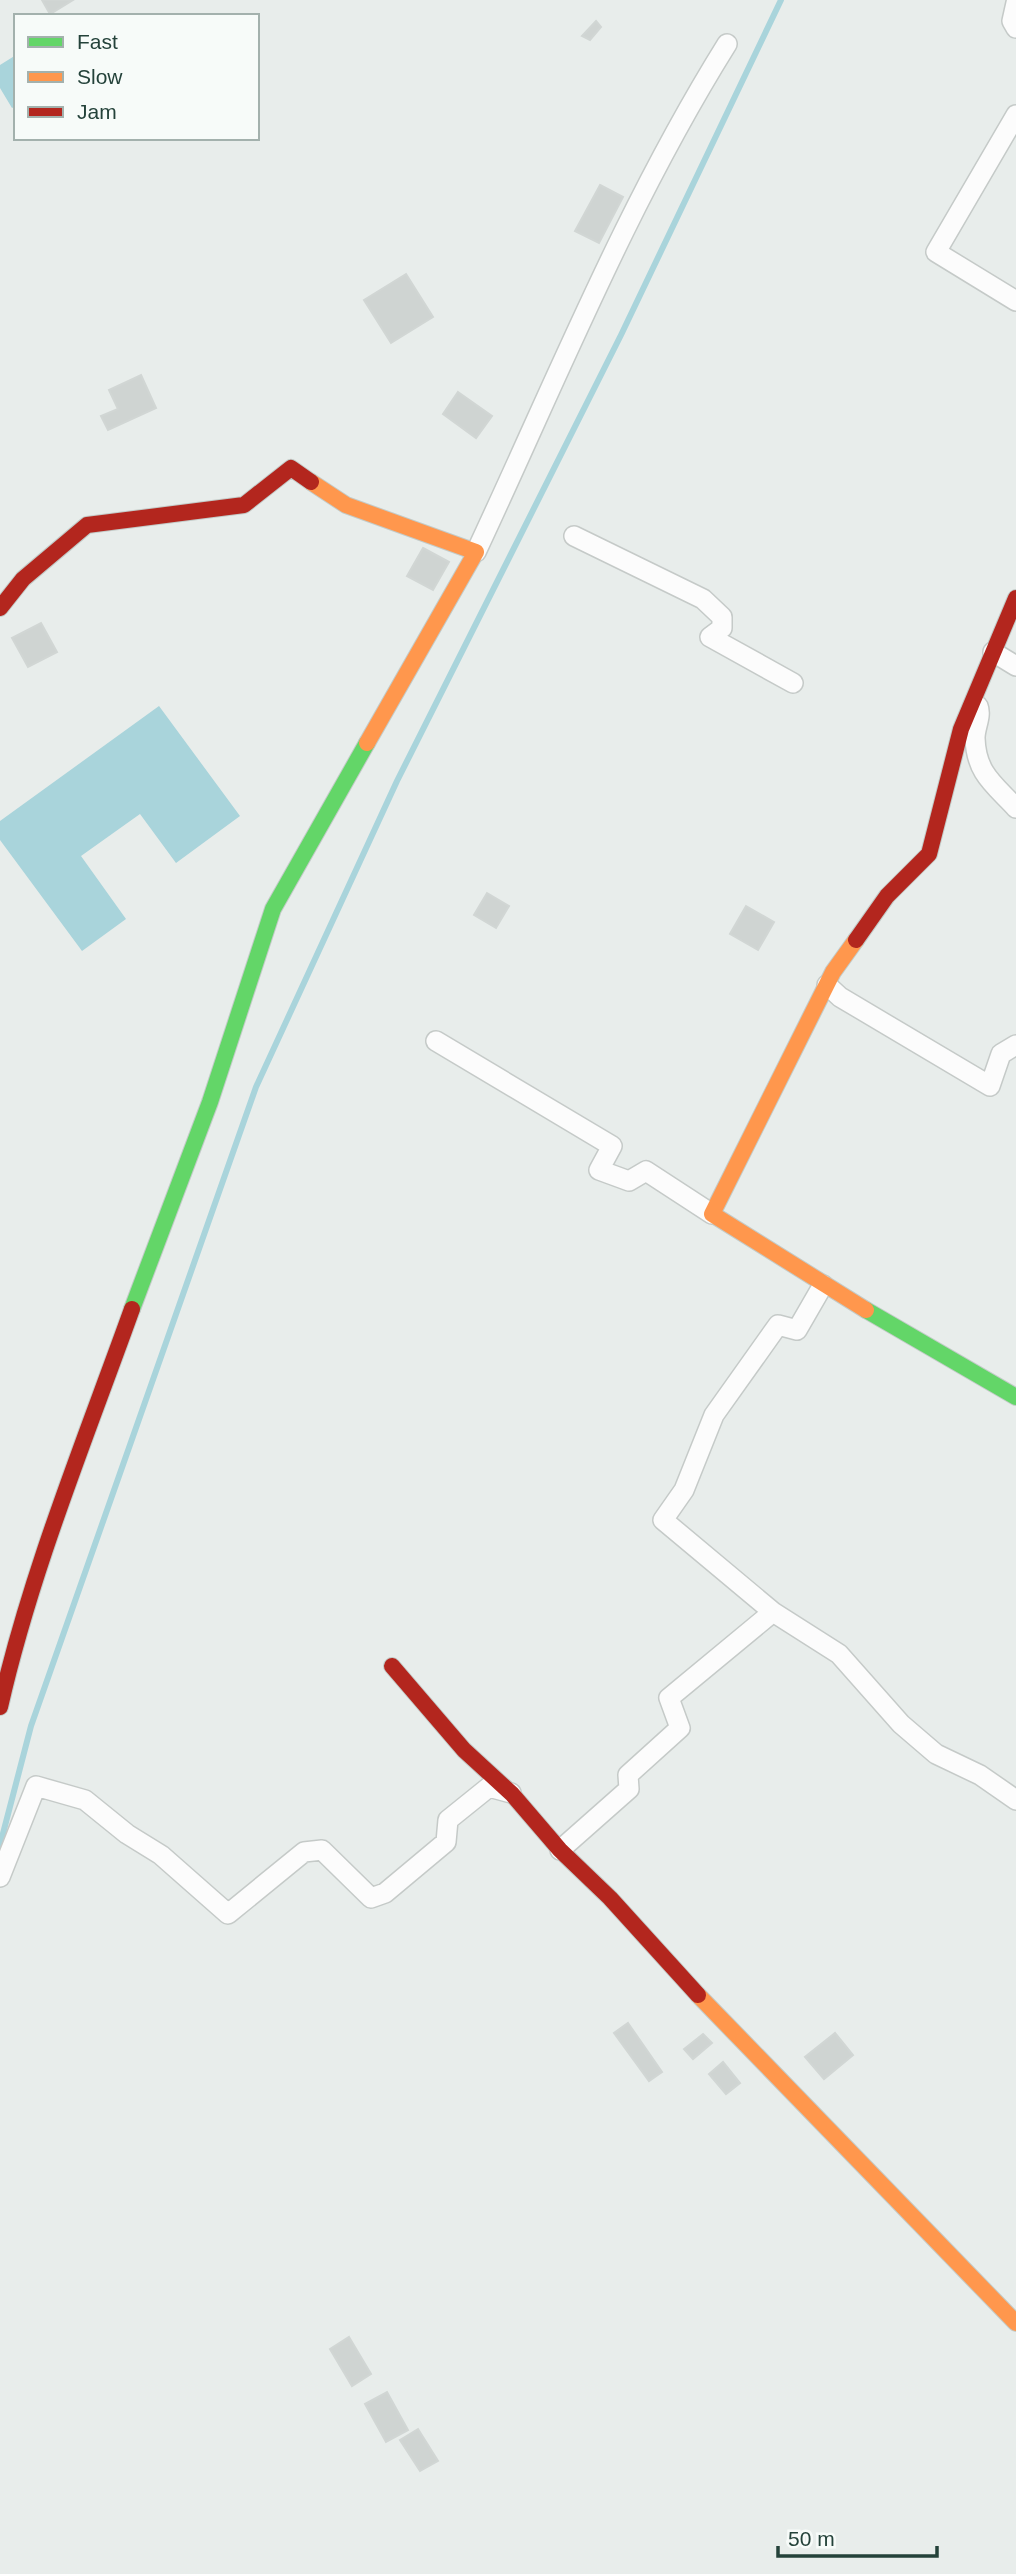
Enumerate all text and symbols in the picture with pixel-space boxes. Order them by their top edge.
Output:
legend [14,14,259,140]
text: Fast [77,30,118,53]
text: Slow [77,65,123,88]
text: Jam [77,100,117,123]
scale bar [778,2514,937,2558]
text: 50 m [788,2527,835,2550]

